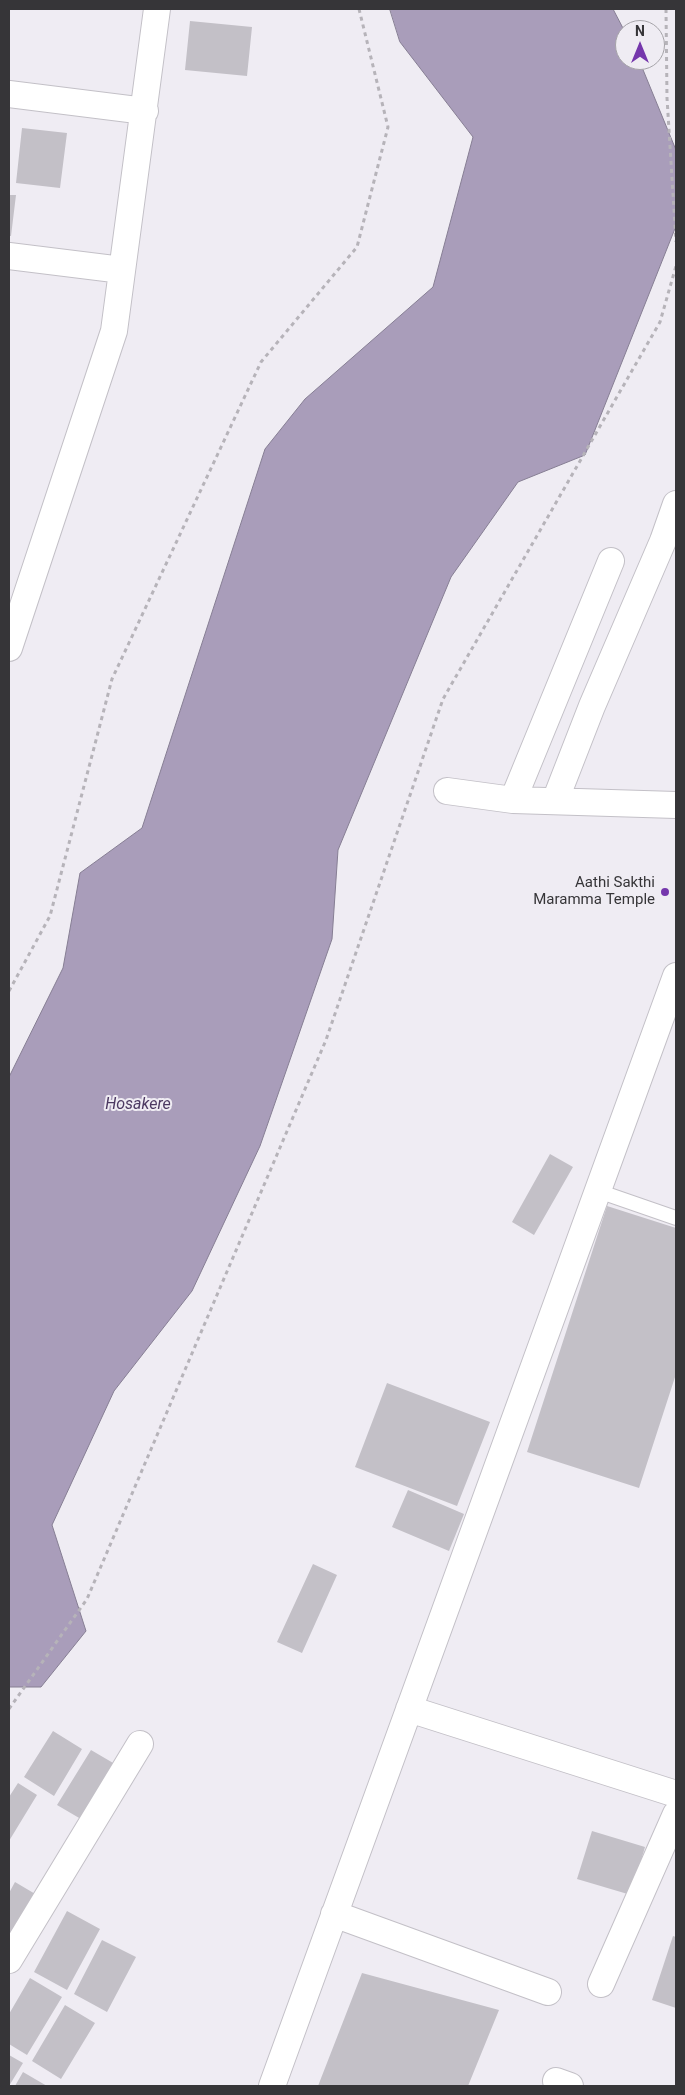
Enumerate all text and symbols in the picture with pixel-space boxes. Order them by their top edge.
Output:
north arrow [615,20,665,70]
text: N [635,23,645,39]
place label: Aathi Sakthi Maramma Temple [533,874,655,909]
marker: Aathi Sakthi Maramma Temple [659,886,671,898]
water label: Hosakere [105,1095,171,1115]

